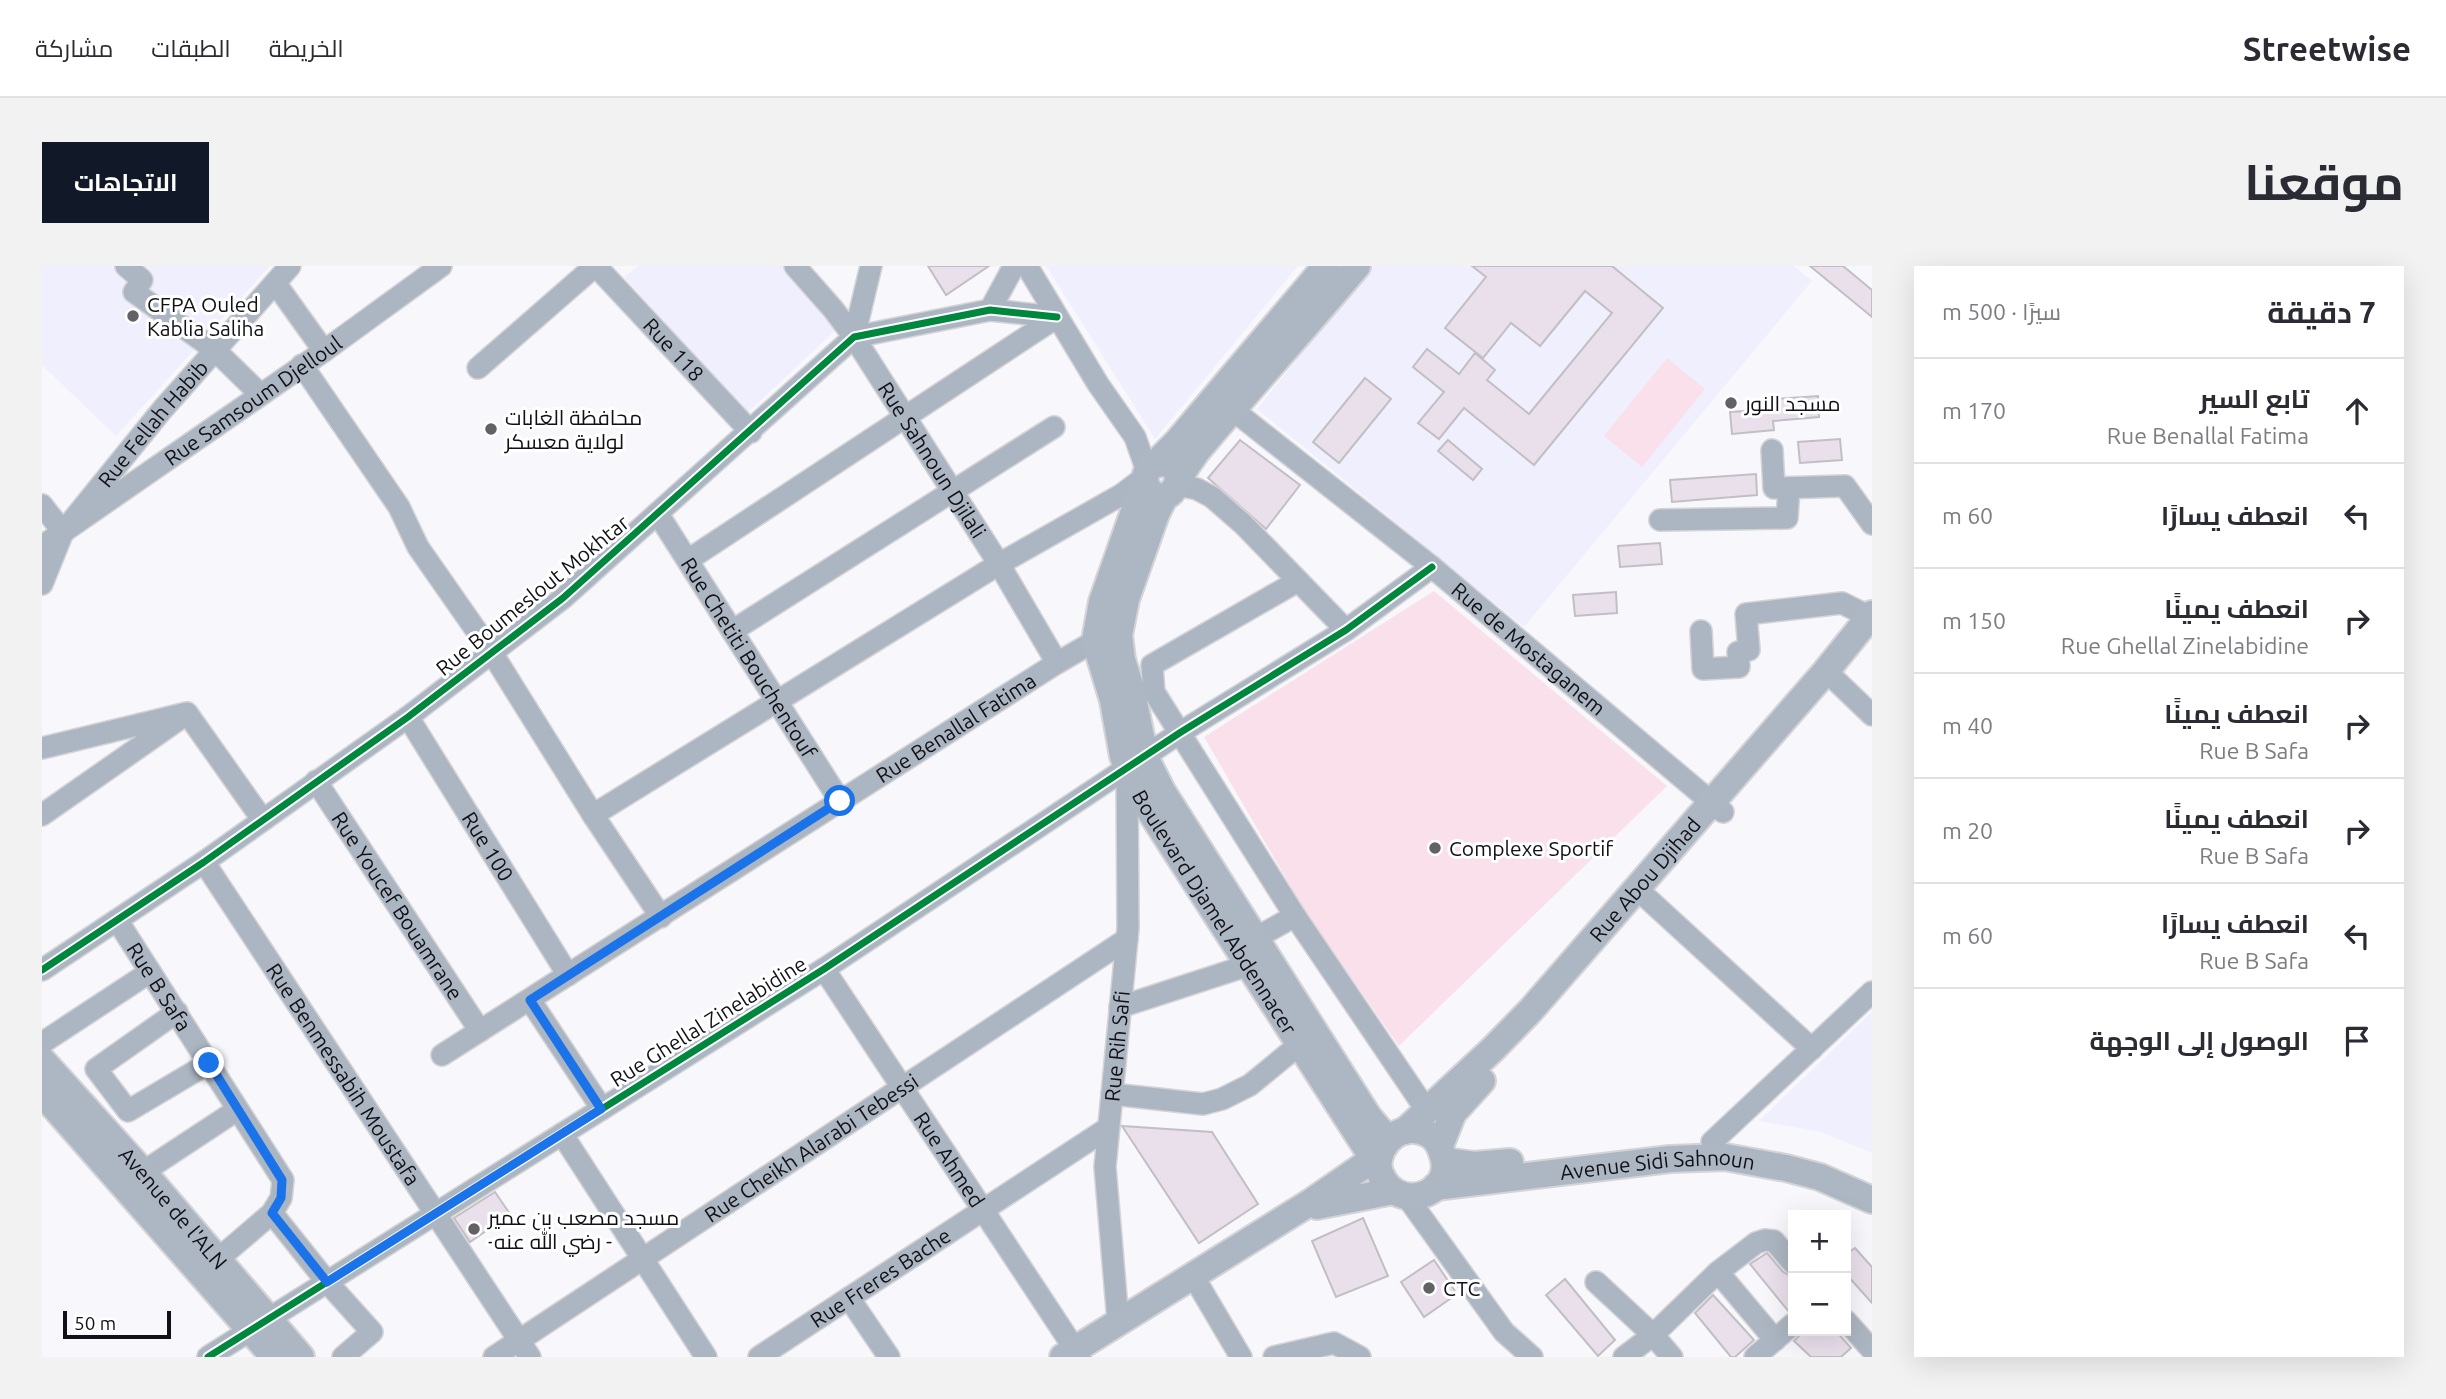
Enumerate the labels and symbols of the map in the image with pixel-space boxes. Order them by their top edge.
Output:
place label: CFPA Ouled Kablia Saliha [147,292,264,340]
marker: CFPA Ouled Kablia Saliha [125,308,141,324]
street label: Rue 118 [639,313,709,386]
street label: Rue Samsoum Djelloul [160,330,346,470]
street label: Rue Fellah Habib [93,355,213,492]
street label: Rue Sahnoun Djilali [874,377,991,542]
place label: مسجد النور [1744,391,1841,416]
marker: مسجد النور [1723,395,1739,411]
place label: محافظة الغابات لولاية معسكر [504,405,642,454]
marker: محافظة الغابات لولاية معسكر [483,421,499,437]
street label: Rue Boumeslout Mokhtar [431,510,633,680]
street label: Rue Chetiti Bouchentouf [677,553,822,763]
street label: Rue de Mostaganem [1447,577,1611,720]
street label: Rue Benallal Fatima [871,668,1040,787]
route start [824,785,855,816]
street label: Boulevard Djamel Abdennacer [1128,786,1302,1039]
street label: Rue Youcef Bouamrane [327,807,468,1004]
street label: Rue 100 [458,807,519,885]
street label: Rue Abou Djihad [1584,812,1705,946]
place label: Complexe Sportif [1449,836,1614,860]
marker: Complexe Sportif [1427,840,1443,856]
street label: Rue B Safa [122,938,197,1035]
street label: Rue Ghellal Zinelabidine [606,951,810,1091]
street label: Rue Benmessabih Moustafa [262,959,425,1190]
street label: Rue Rih Safi [1099,989,1134,1103]
route end [193,1047,224,1078]
street label: Rue Cheikh Alarabi Tebessi [700,1068,922,1227]
street label: Rue Ahmed [909,1107,990,1211]
street label: Avenue de l'ALN [114,1142,232,1274]
street label: Avenue Sidi Sahnoun [1559,1144,1757,1184]
place label: مسجد مصعب بن عمير -رضي الله عنه - [487,1205,679,1257]
marker: مسجد مصعب بن عمير -رضي الله عنه - [466,1221,482,1237]
street label: Rue Freres Bache [806,1223,955,1332]
place label: CTC [1443,1276,1481,1300]
marker: CTC [1421,1280,1437,1296]
scale bar [63,1308,172,1340]

